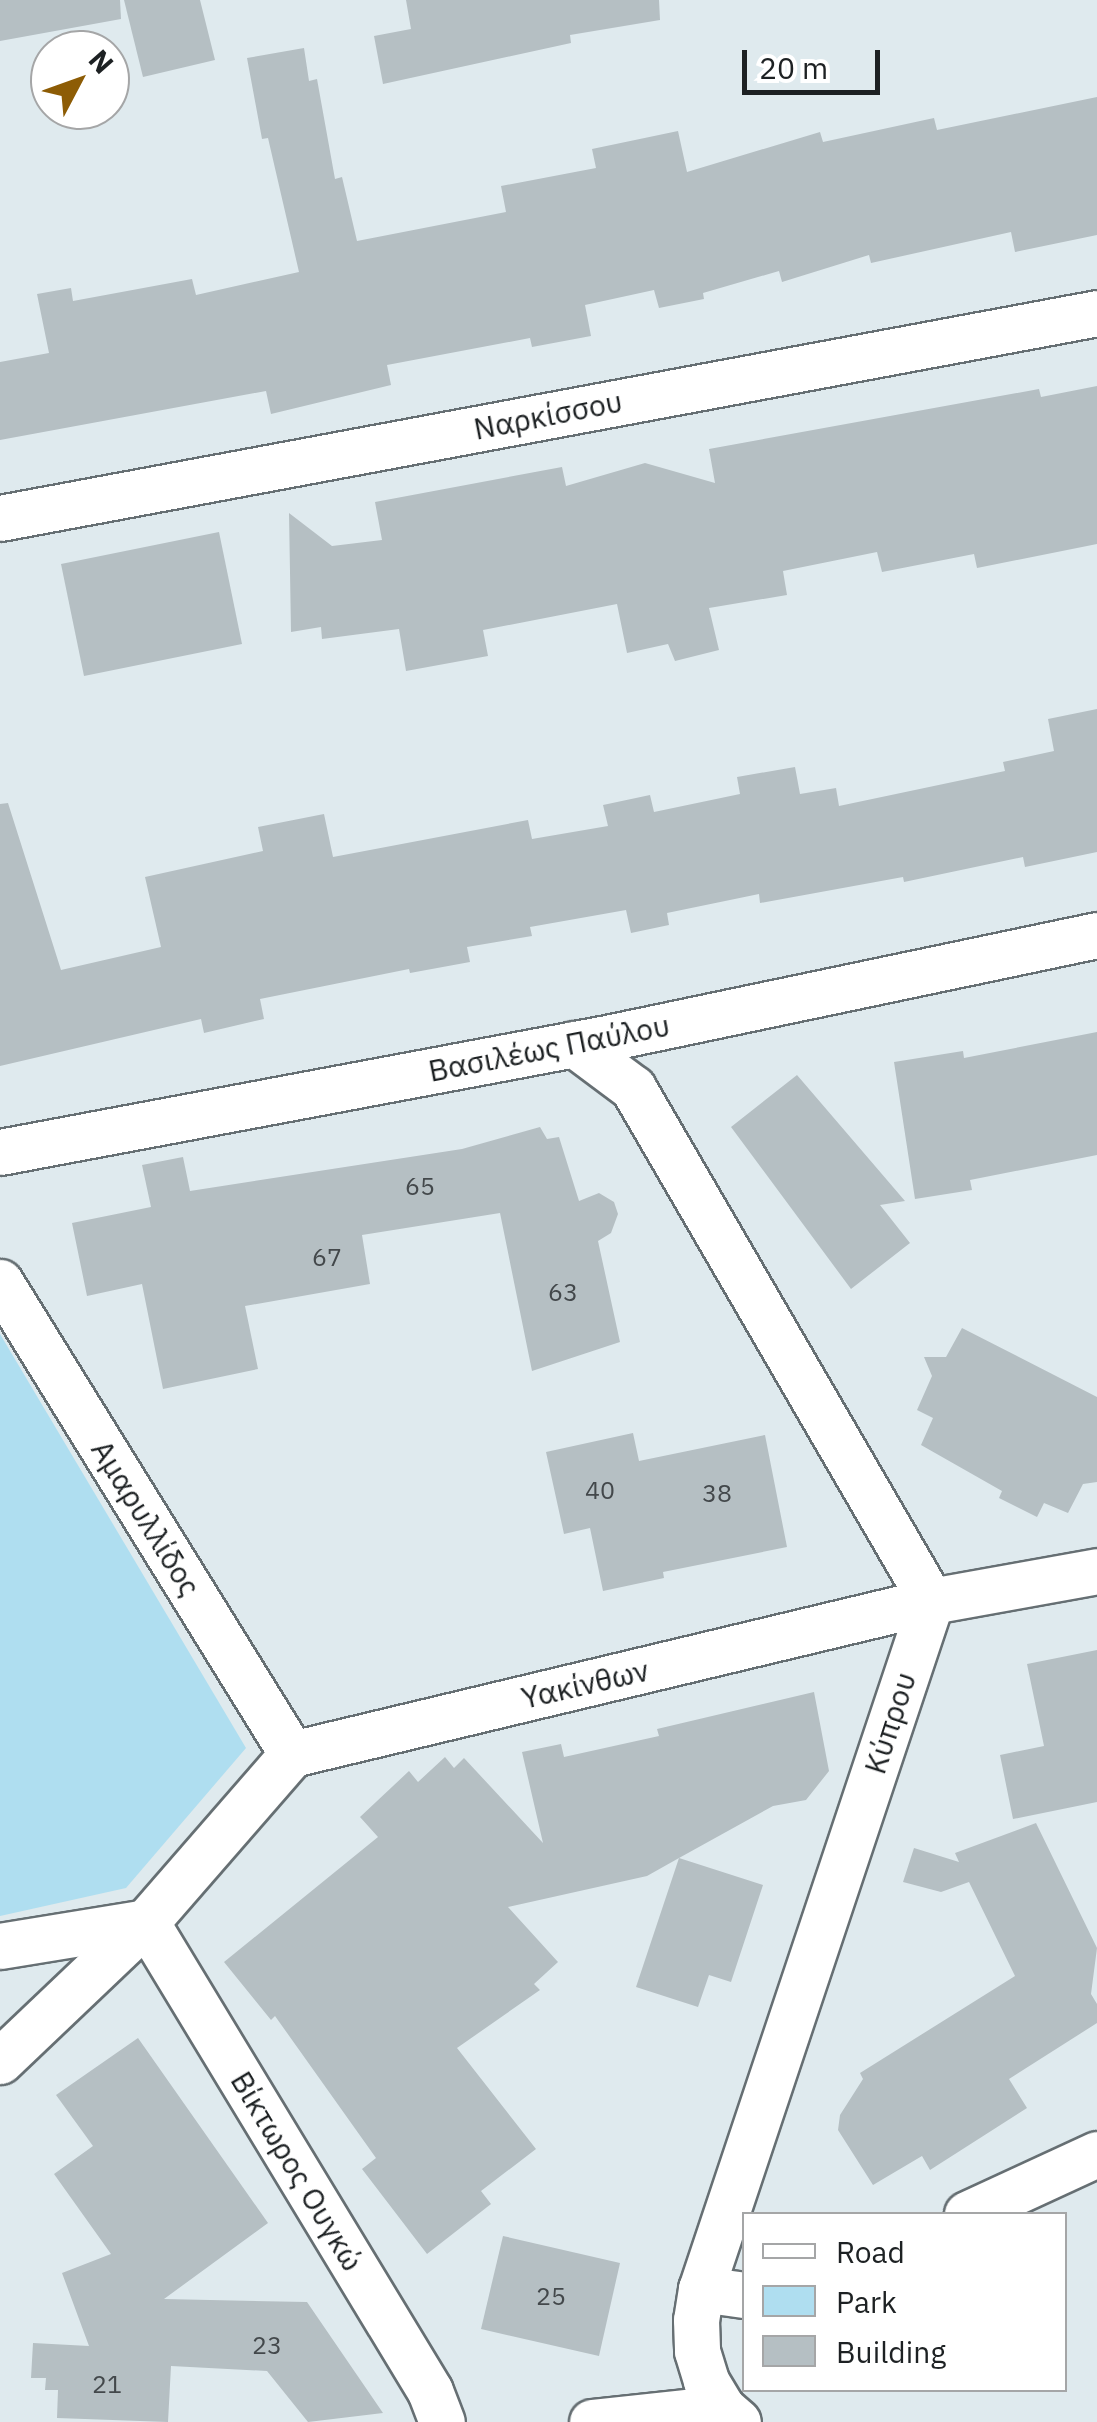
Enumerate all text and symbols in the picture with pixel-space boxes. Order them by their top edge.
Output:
north arrow [30,30,130,130]
scale bar [747,30,884,92]
text: N [81,42,122,81]
text: 20 m [759,48,828,87]
street label: Ναρκίσσου [471,383,625,447]
street label: Βασιλέως Παύλου [425,1007,673,1089]
house number: 65 [405,1171,435,1201]
house number: 67 [312,1242,342,1272]
house number: 63 [548,1277,578,1307]
street label: Αμαρυλλίδος [84,1433,208,1603]
house number: 40 [585,1475,615,1505]
house number: 38 [702,1478,732,1508]
street label: Υακίνθων [518,1652,652,1716]
street label: Κύπρου [857,1668,923,1778]
street label: Βίκτωρος Ουγκώ [223,2065,371,2277]
legend [742,2212,1067,2392]
text: Road [836,2232,905,2271]
house number: 25 [536,2281,566,2311]
text: Park [836,2282,897,2321]
house number: 23 [252,2330,282,2360]
text: Building [836,2332,946,2371]
house number: 21 [92,2369,122,2399]

